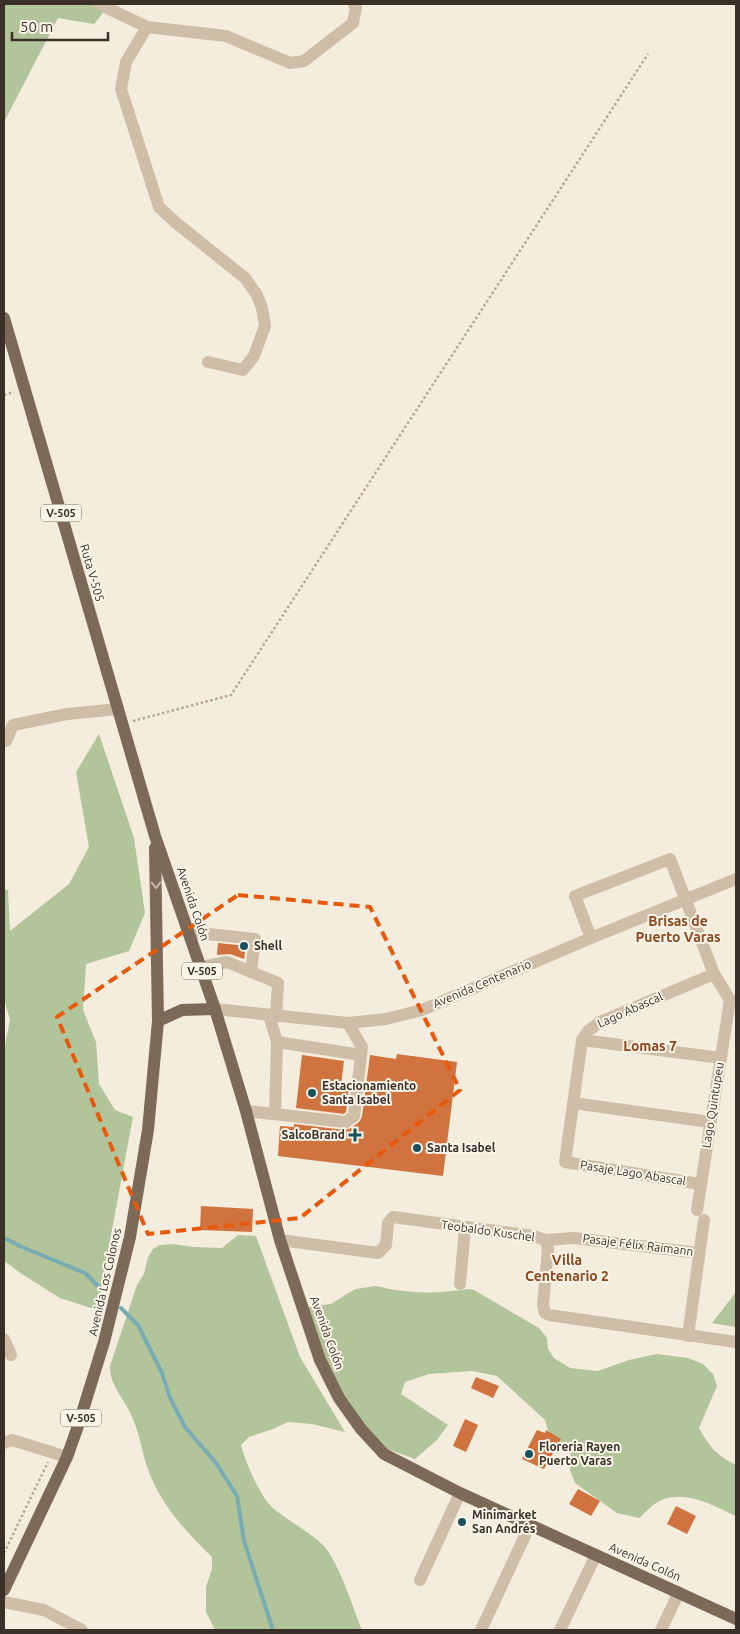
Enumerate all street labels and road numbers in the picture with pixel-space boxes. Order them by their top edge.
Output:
road number: V-505 [41,504,81,522]
street label: Ruta V-505 [78,543,107,603]
street label: Avenida Colón [175,865,212,942]
street label: Avenida Centenario [431,957,533,1010]
road number: V-505 [182,962,222,979]
street label: Lago Abascal [595,989,664,1030]
street label: Lago Quintupeu [699,1061,726,1149]
street label: Pasaje Lago Abascal [579,1158,687,1187]
street label: Teobaldo Kuschel [440,1217,536,1244]
street label: Avenida Los Colonos [86,1227,123,1337]
street label: Pasaje Félix Raimann [582,1231,694,1258]
street label: Avenida Colón [308,1294,347,1371]
road number: V-505 [61,1410,101,1426]
street label: Avenida Colón [607,1540,683,1583]

